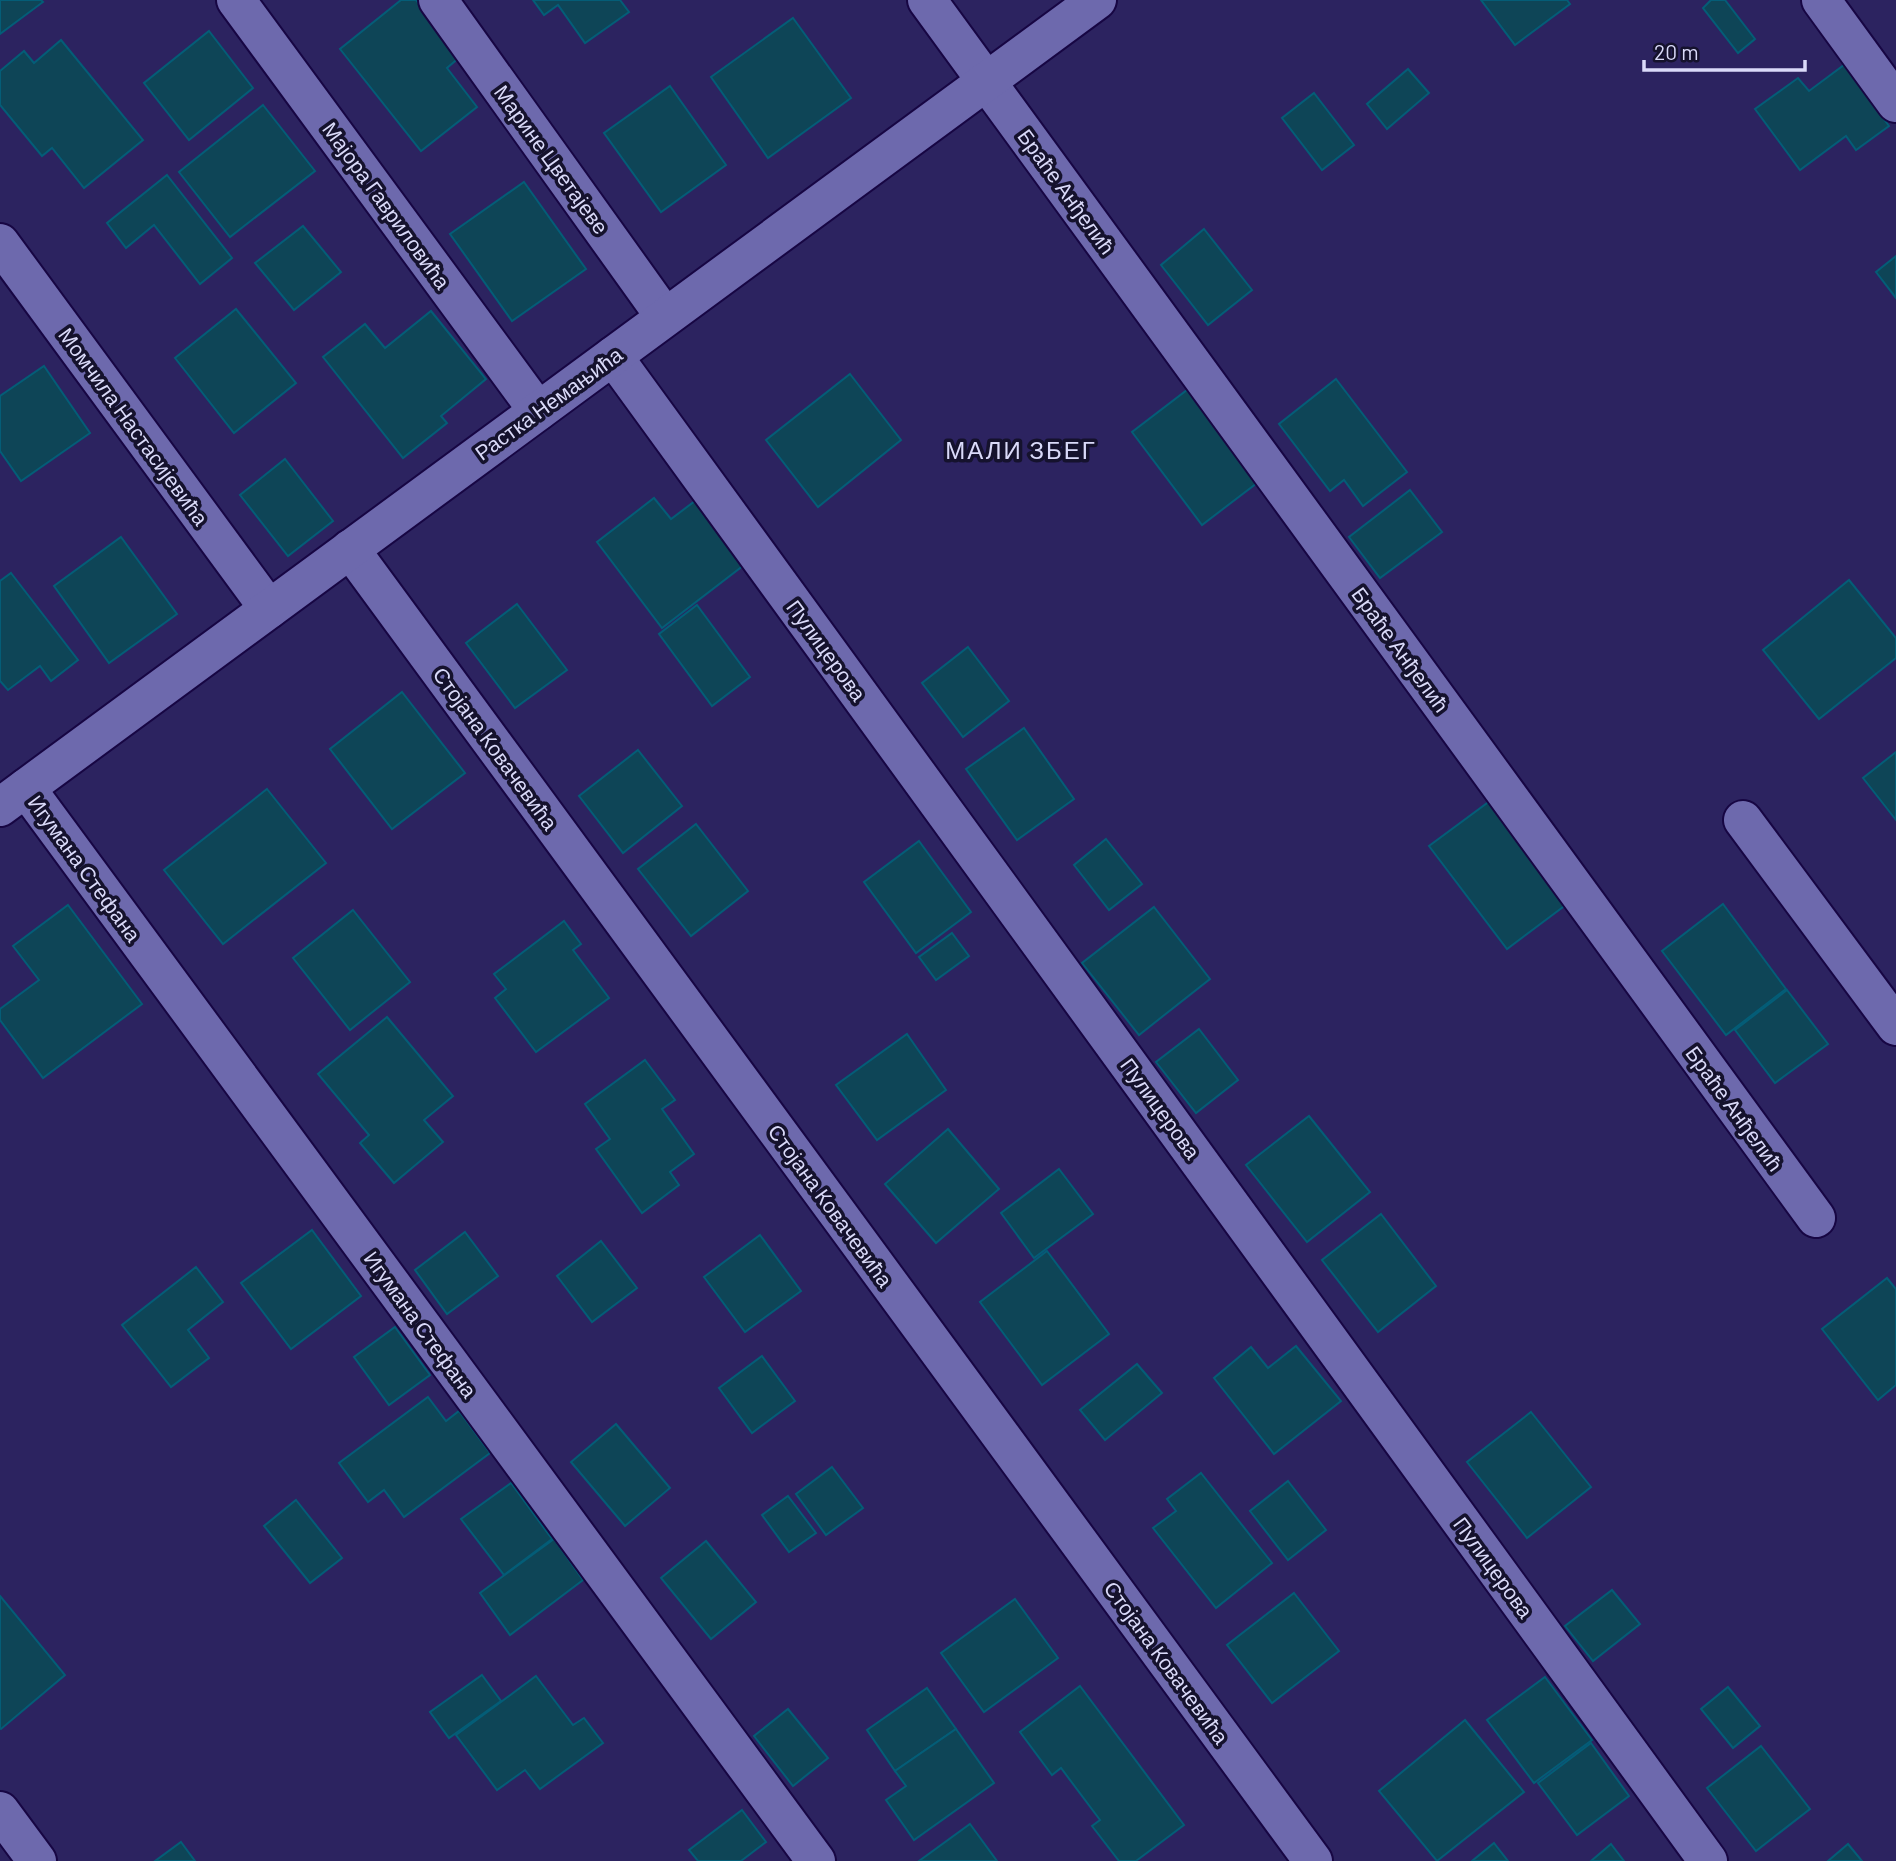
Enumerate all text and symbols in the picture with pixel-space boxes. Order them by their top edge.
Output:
scale bar [1644,28,1805,72]
text: 20 m [1654,39,1699,64]
street label: Марине Цветајеве [490,80,614,238]
street label: Мајора Гавриловића [318,117,456,294]
street label: Браће Анђелић [1013,124,1121,258]
street label: Момчила Настасијевића [54,322,214,530]
street label: Растка Немањића [470,341,627,465]
district label: МАЛИ ЗБЕГ [945,435,1097,464]
street label: Браће Анђелић [1347,582,1455,716]
street label: Пулицерова [782,595,872,706]
street label: Стојана Ковачевића [429,662,564,834]
street label: Игумана Стефана [23,790,147,946]
street label: Браће Анђелић [1681,1041,1789,1175]
street label: Пулицерова [1116,1053,1206,1164]
street label: Стојана Ковачевића [764,1119,899,1291]
street label: Игумана Стефана [359,1246,483,1402]
street label: Пулицерова [1449,1512,1539,1623]
street label: Стојана Ковачевића [1100,1576,1235,1748]

